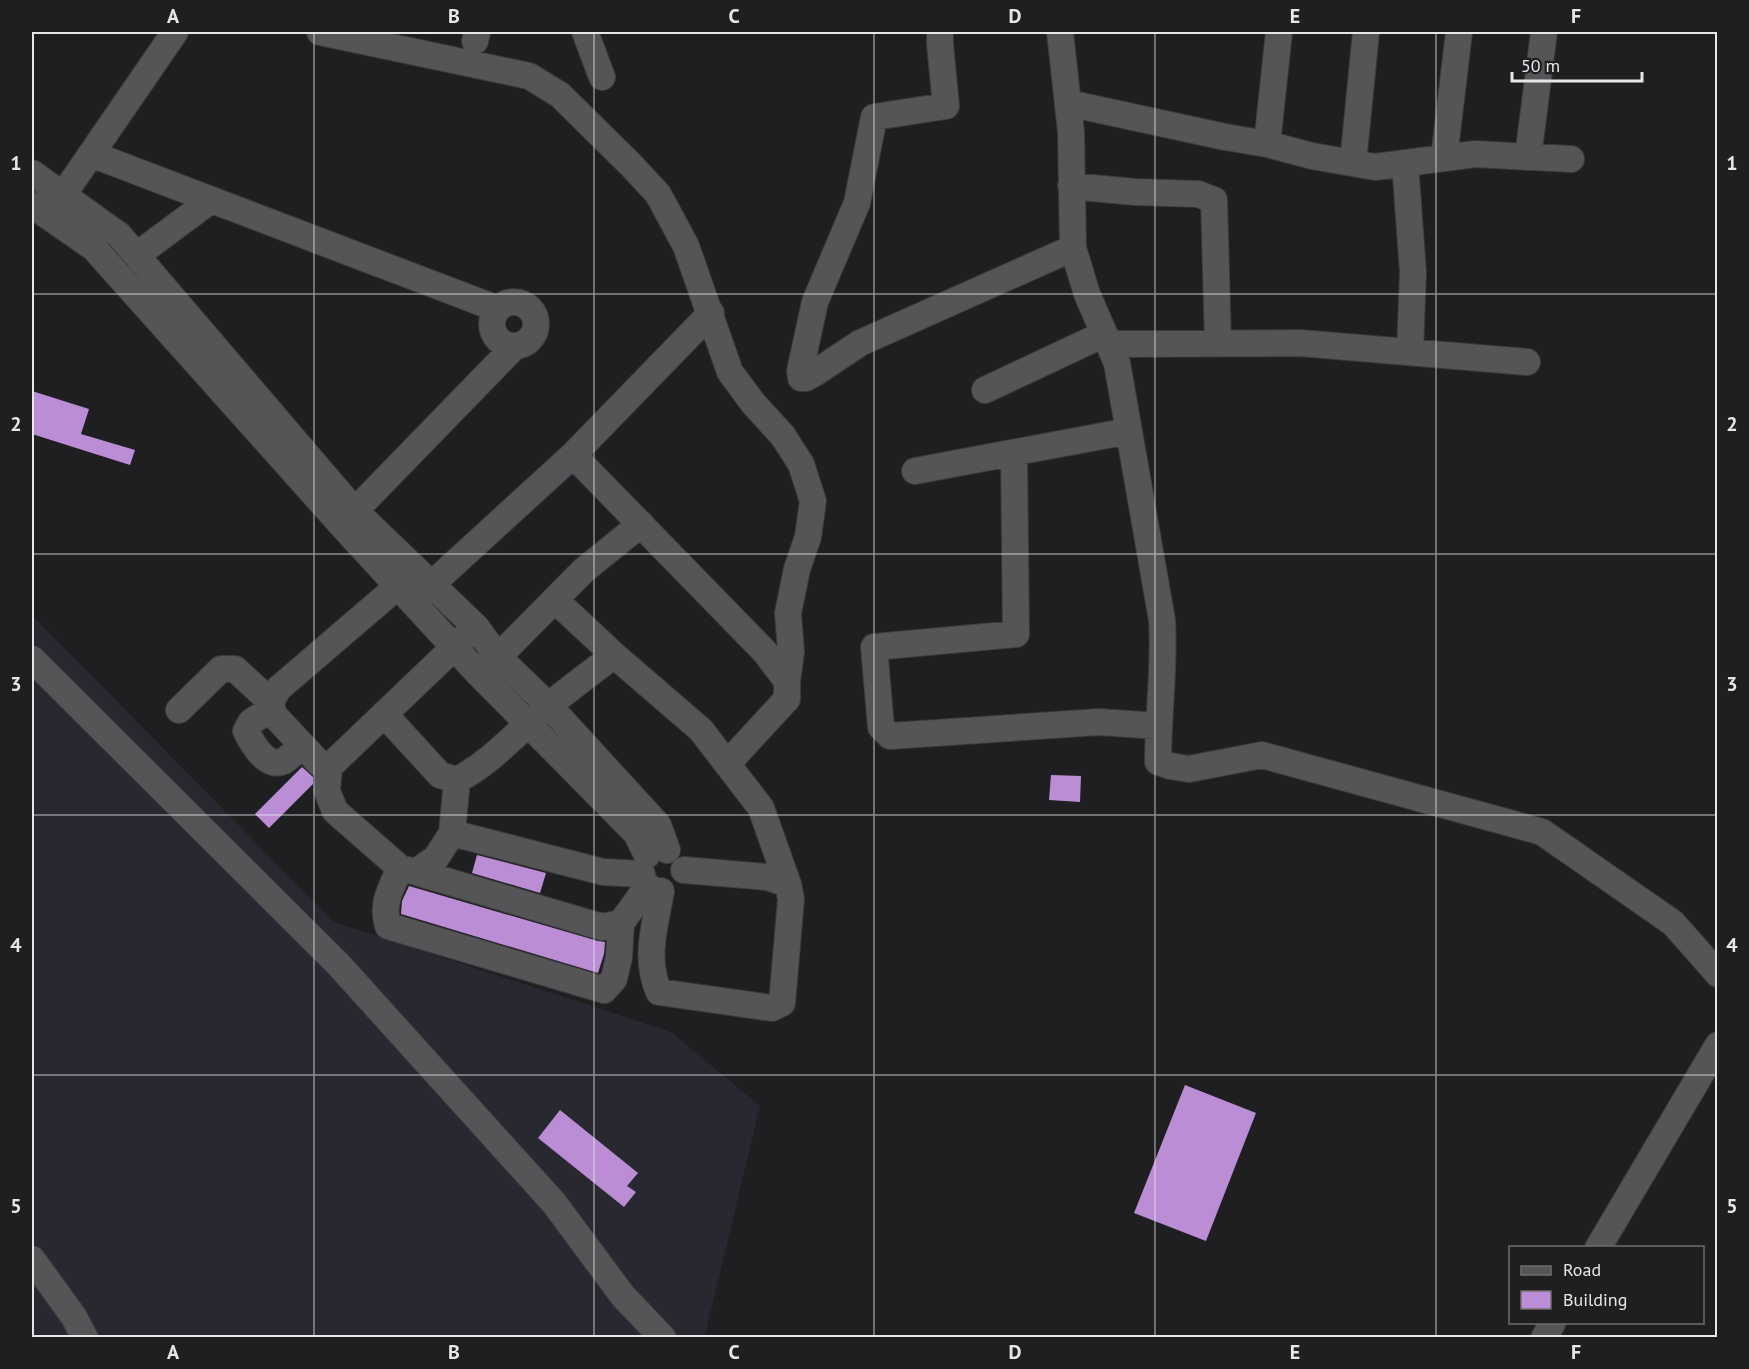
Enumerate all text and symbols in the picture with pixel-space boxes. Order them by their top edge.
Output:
text: A [167,3,180,29]
text: B [448,3,460,29]
text: C [728,3,740,29]
text: D [1009,3,1022,29]
text: E [1290,3,1300,29]
text: F [1571,3,1581,29]
scale bar [1512,45,1642,83]
text: 50 m [1521,54,1560,77]
text: 1 [10,150,22,176]
text: 1 [1726,150,1738,176]
text: 2 [10,411,22,437]
text: 2 [1726,411,1738,437]
text: 3 [10,671,22,697]
text: 3 [1726,671,1738,697]
text: 4 [10,932,22,958]
text: 4 [1726,932,1738,958]
text: 5 [10,1193,22,1219]
text: 5 [1726,1193,1738,1219]
legend [1509,1246,1704,1324]
text: Road [1563,1258,1601,1281]
text: Building [1563,1288,1627,1311]
text: A [167,1339,180,1365]
text: B [448,1339,460,1365]
text: C [728,1339,740,1365]
text: D [1009,1339,1022,1365]
text: E [1290,1339,1300,1365]
text: F [1571,1339,1581,1365]

